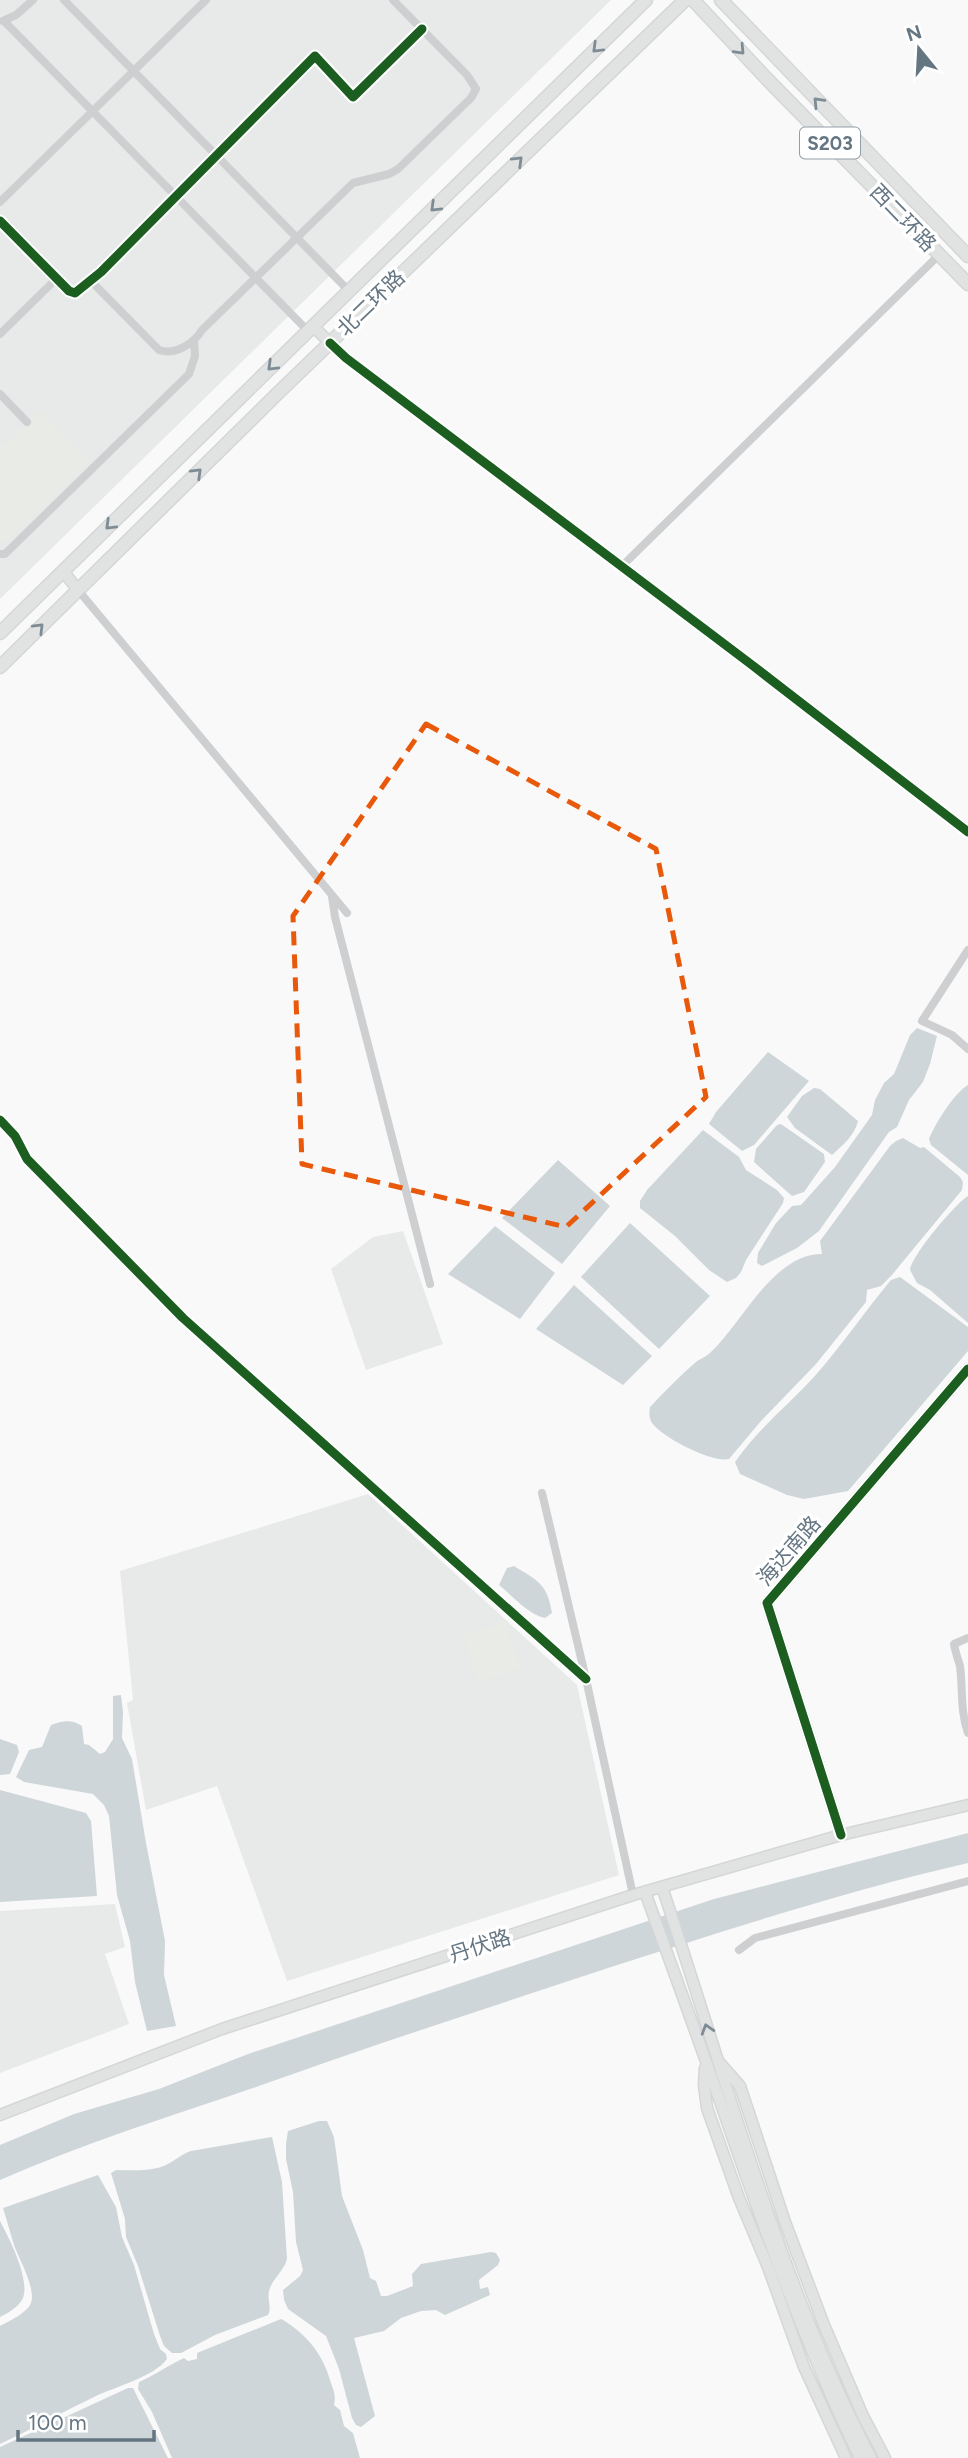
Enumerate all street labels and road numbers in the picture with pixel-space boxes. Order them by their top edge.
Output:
road number: S203 [800,127,860,158]
street label: 西二环路 [865,179,942,257]
street label: 北二环路 [332,264,410,341]
street label: 海达南路 [752,1511,826,1591]
street label: 丹伏路 [446,1924,514,1967]

